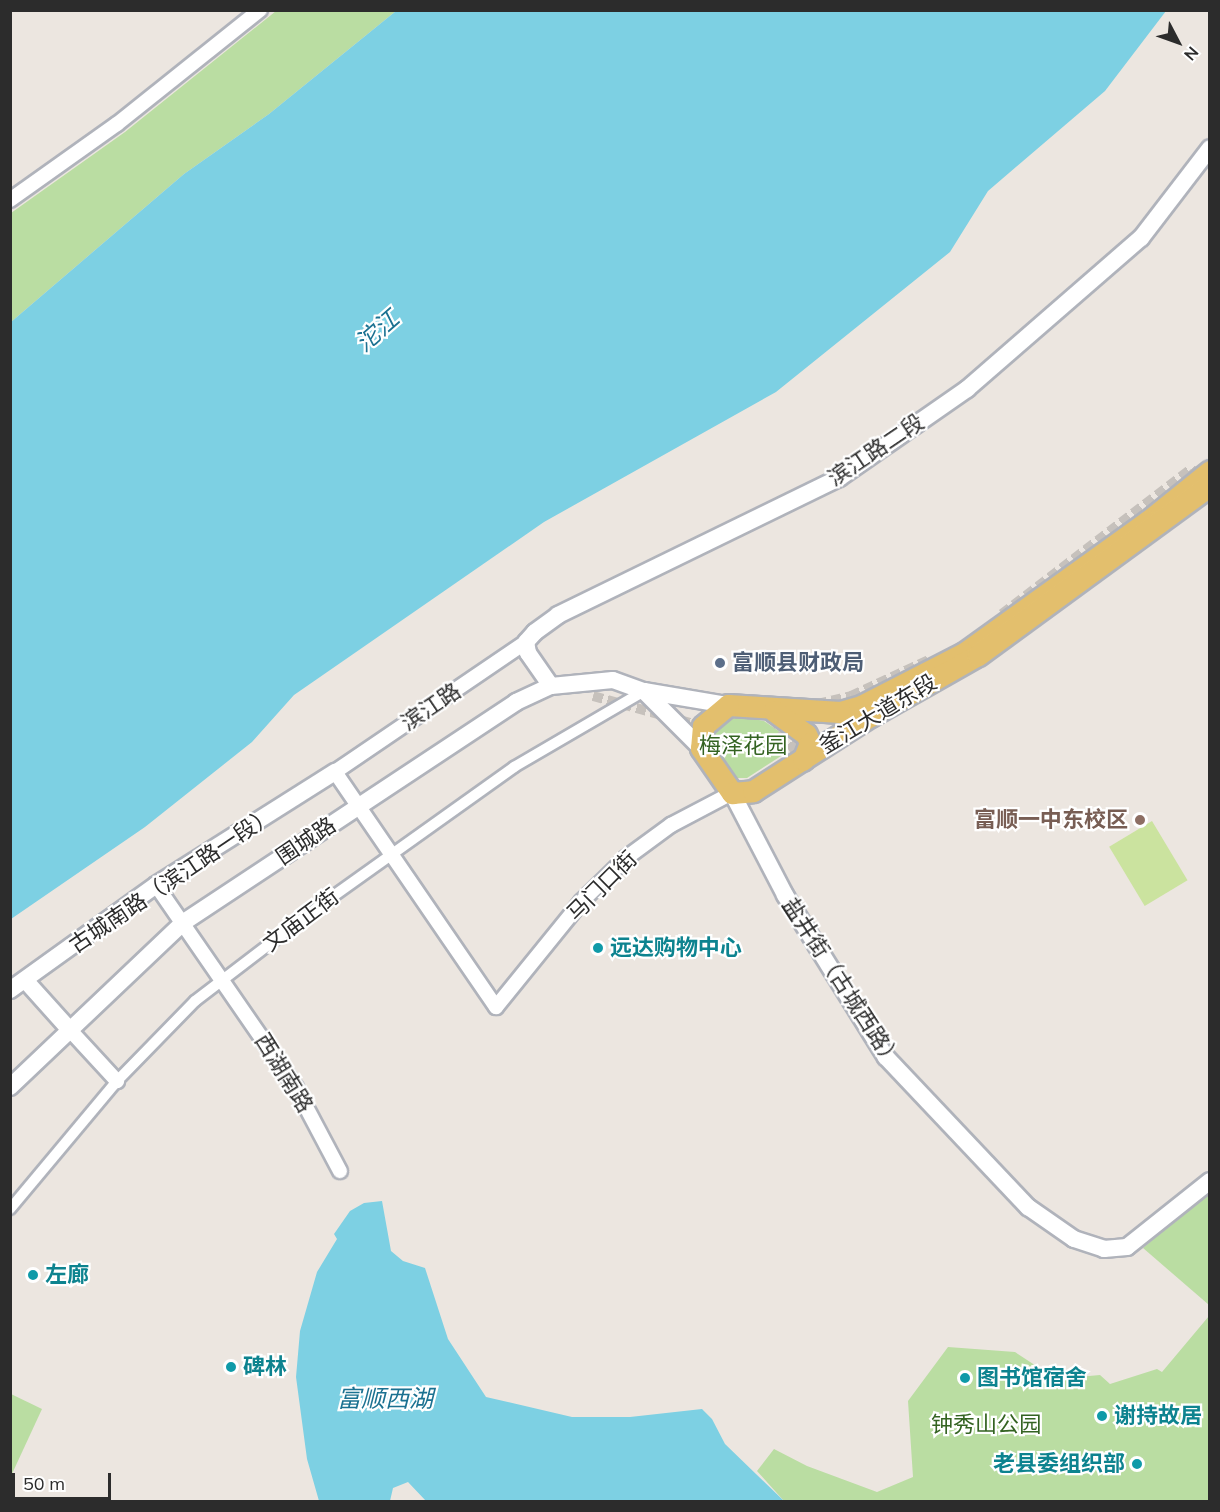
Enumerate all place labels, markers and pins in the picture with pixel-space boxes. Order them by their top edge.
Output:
place label: 富顺县财政局 [732,650,864,676]
marker: 富顺县财政局 [713,656,727,670]
place label: 富顺一中东校区 [974,807,1128,833]
marker: 富顺一中东校区 [1133,813,1147,827]
place label: 远达购物中心 [610,935,742,961]
marker: 远达购物中心 [591,941,605,955]
place label: 左廊 [45,1262,89,1288]
marker: 左廊 [26,1268,40,1282]
place label: 碑林 [243,1354,287,1380]
marker: 碑林 [224,1360,238,1374]
place label: 图书馆宿舍 [977,1365,1087,1391]
marker: 图书馆宿舍 [958,1371,972,1385]
place label: 谢持故居 [1114,1403,1202,1429]
marker: 谢持故居 [1095,1409,1109,1423]
place label: 老县委组织部 [993,1451,1125,1477]
marker: 老县委组织部 [1130,1457,1144,1471]

